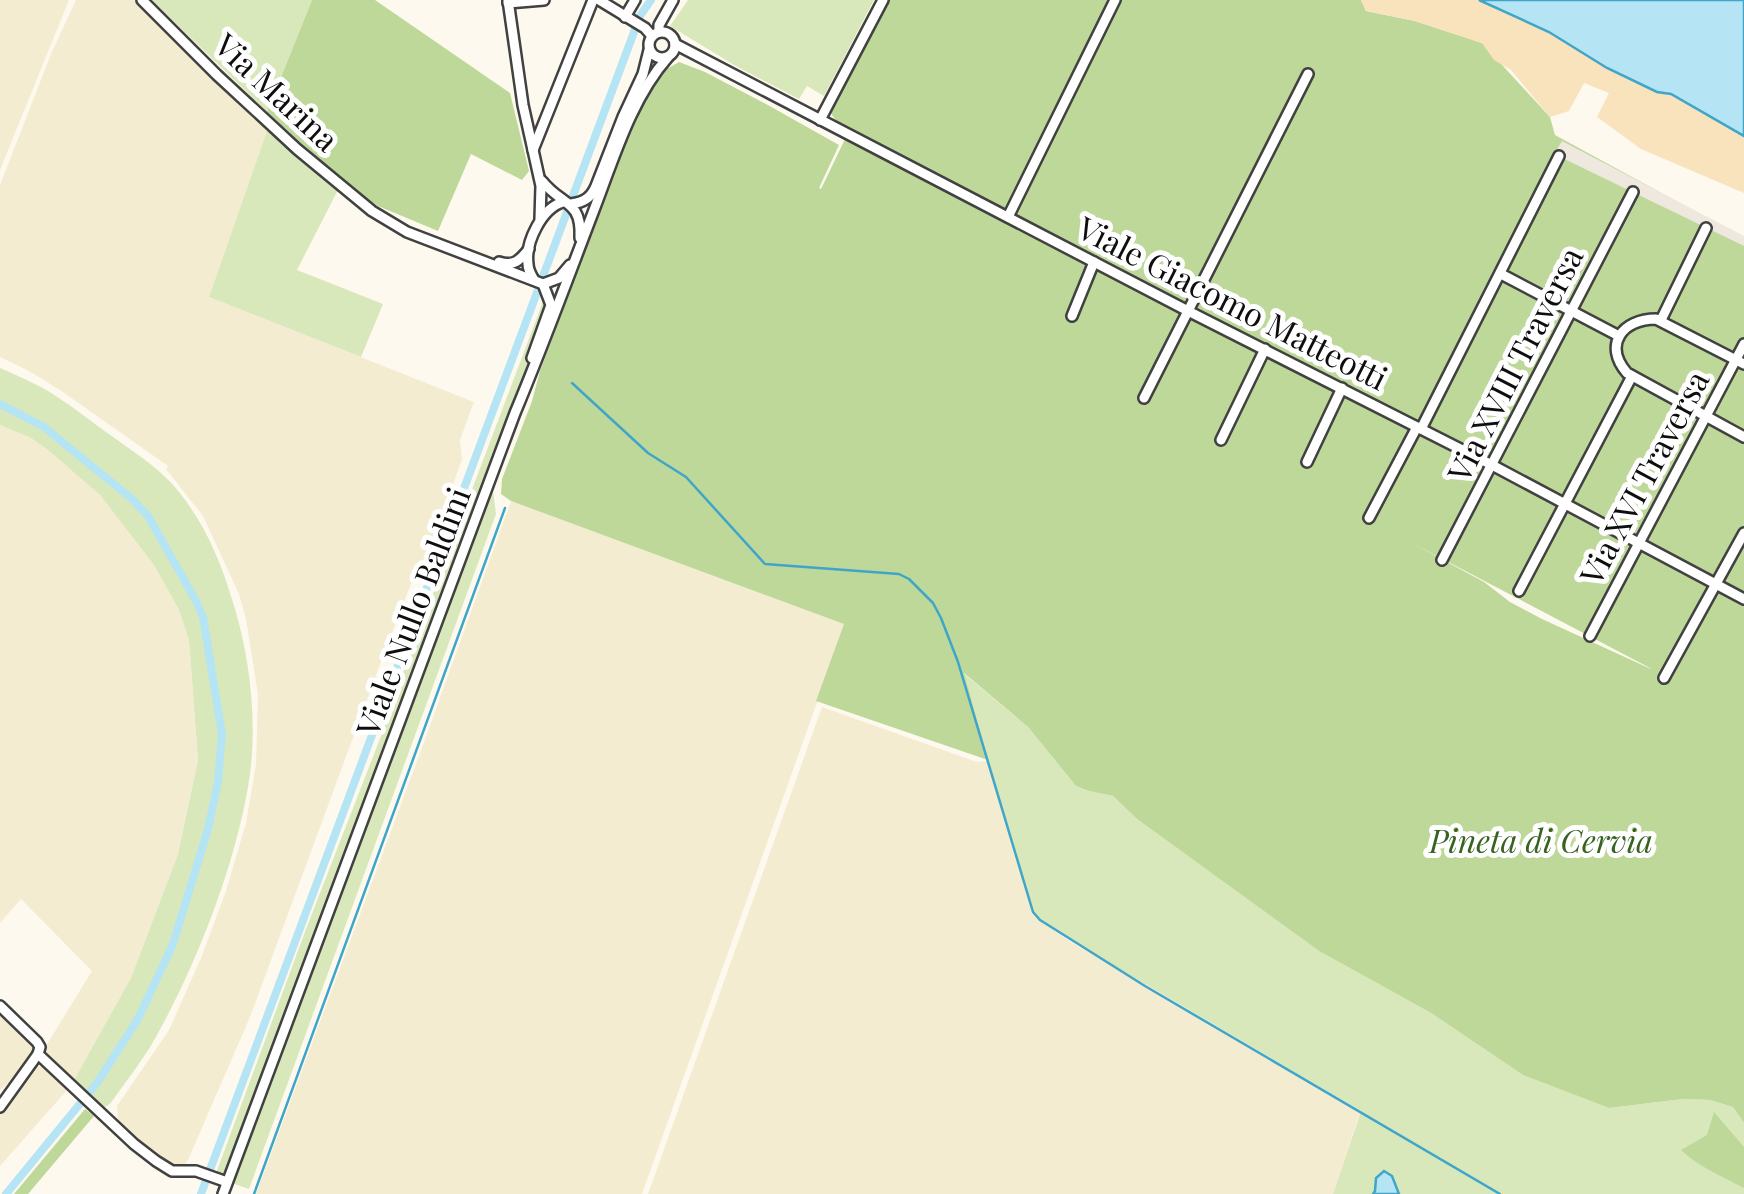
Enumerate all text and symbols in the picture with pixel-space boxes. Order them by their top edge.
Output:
street label: Via Marina [206,22,349,160]
street label: Viale Giacomo Matteotti [1070,205,1395,399]
street label: Via XVIII Traversa [1436,239,1591,489]
street label: Via XVI Traversa [1568,362,1717,592]
street label: Viale Nullo Baldini [344,481,479,742]
park label: Pineta di Cervia [1427,818,1653,861]

